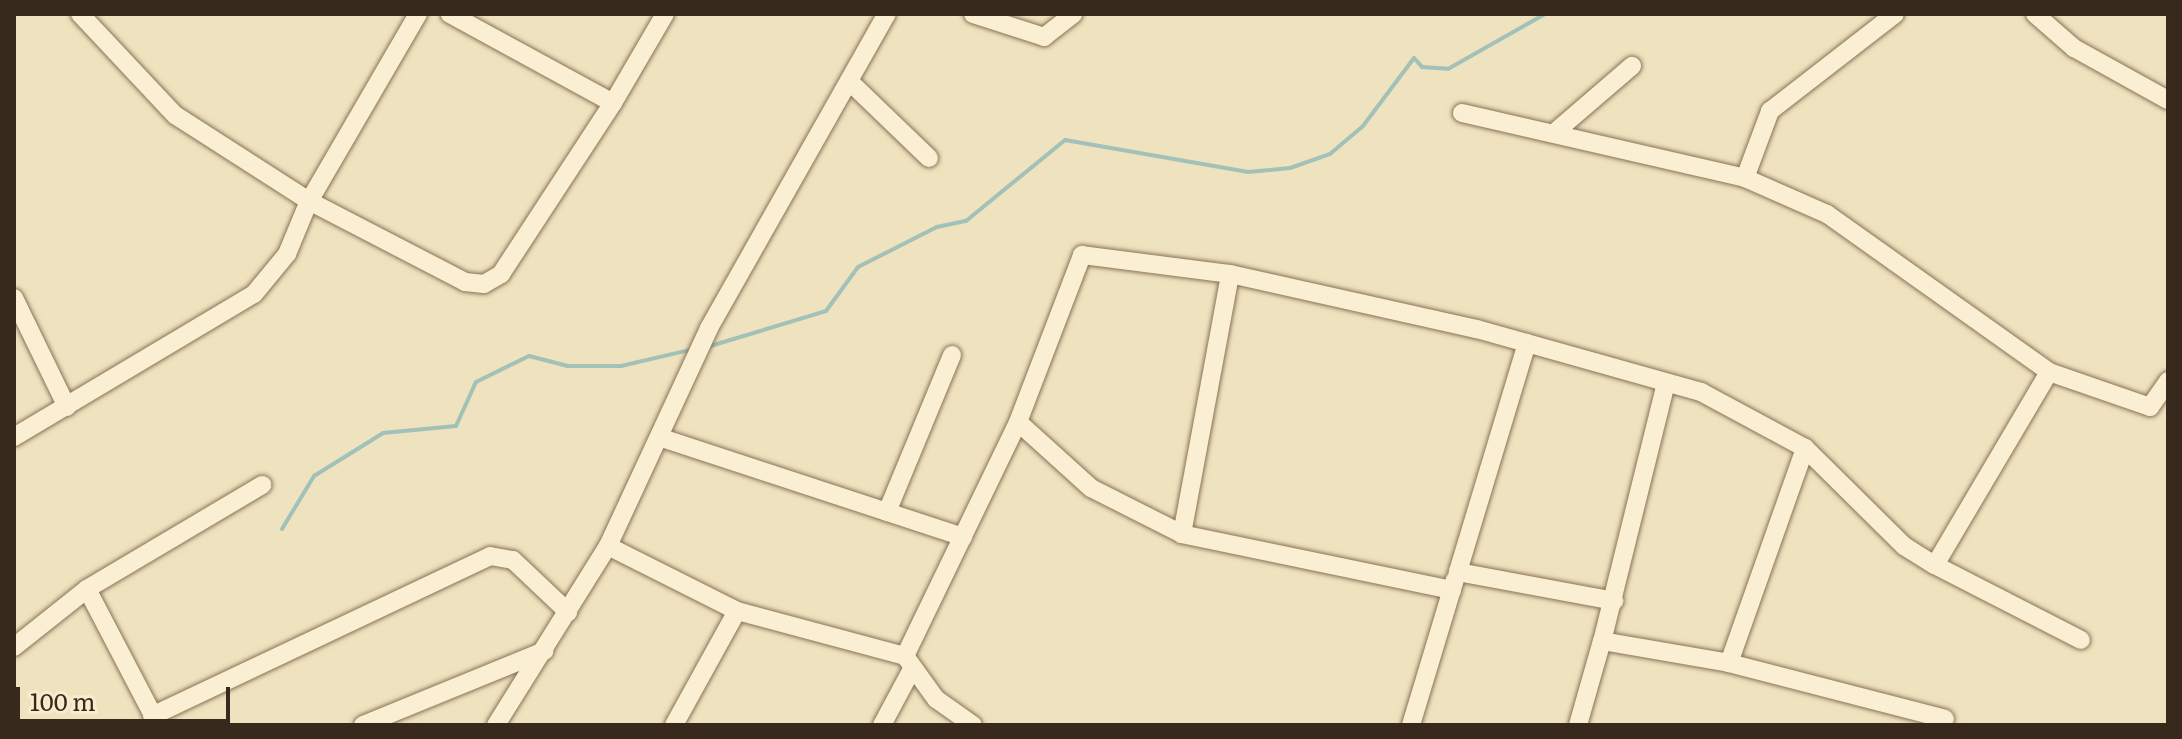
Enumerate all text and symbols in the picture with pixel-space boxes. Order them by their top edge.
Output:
scale bar [20,671,234,721]
text: 100 m [30,683,96,718]

